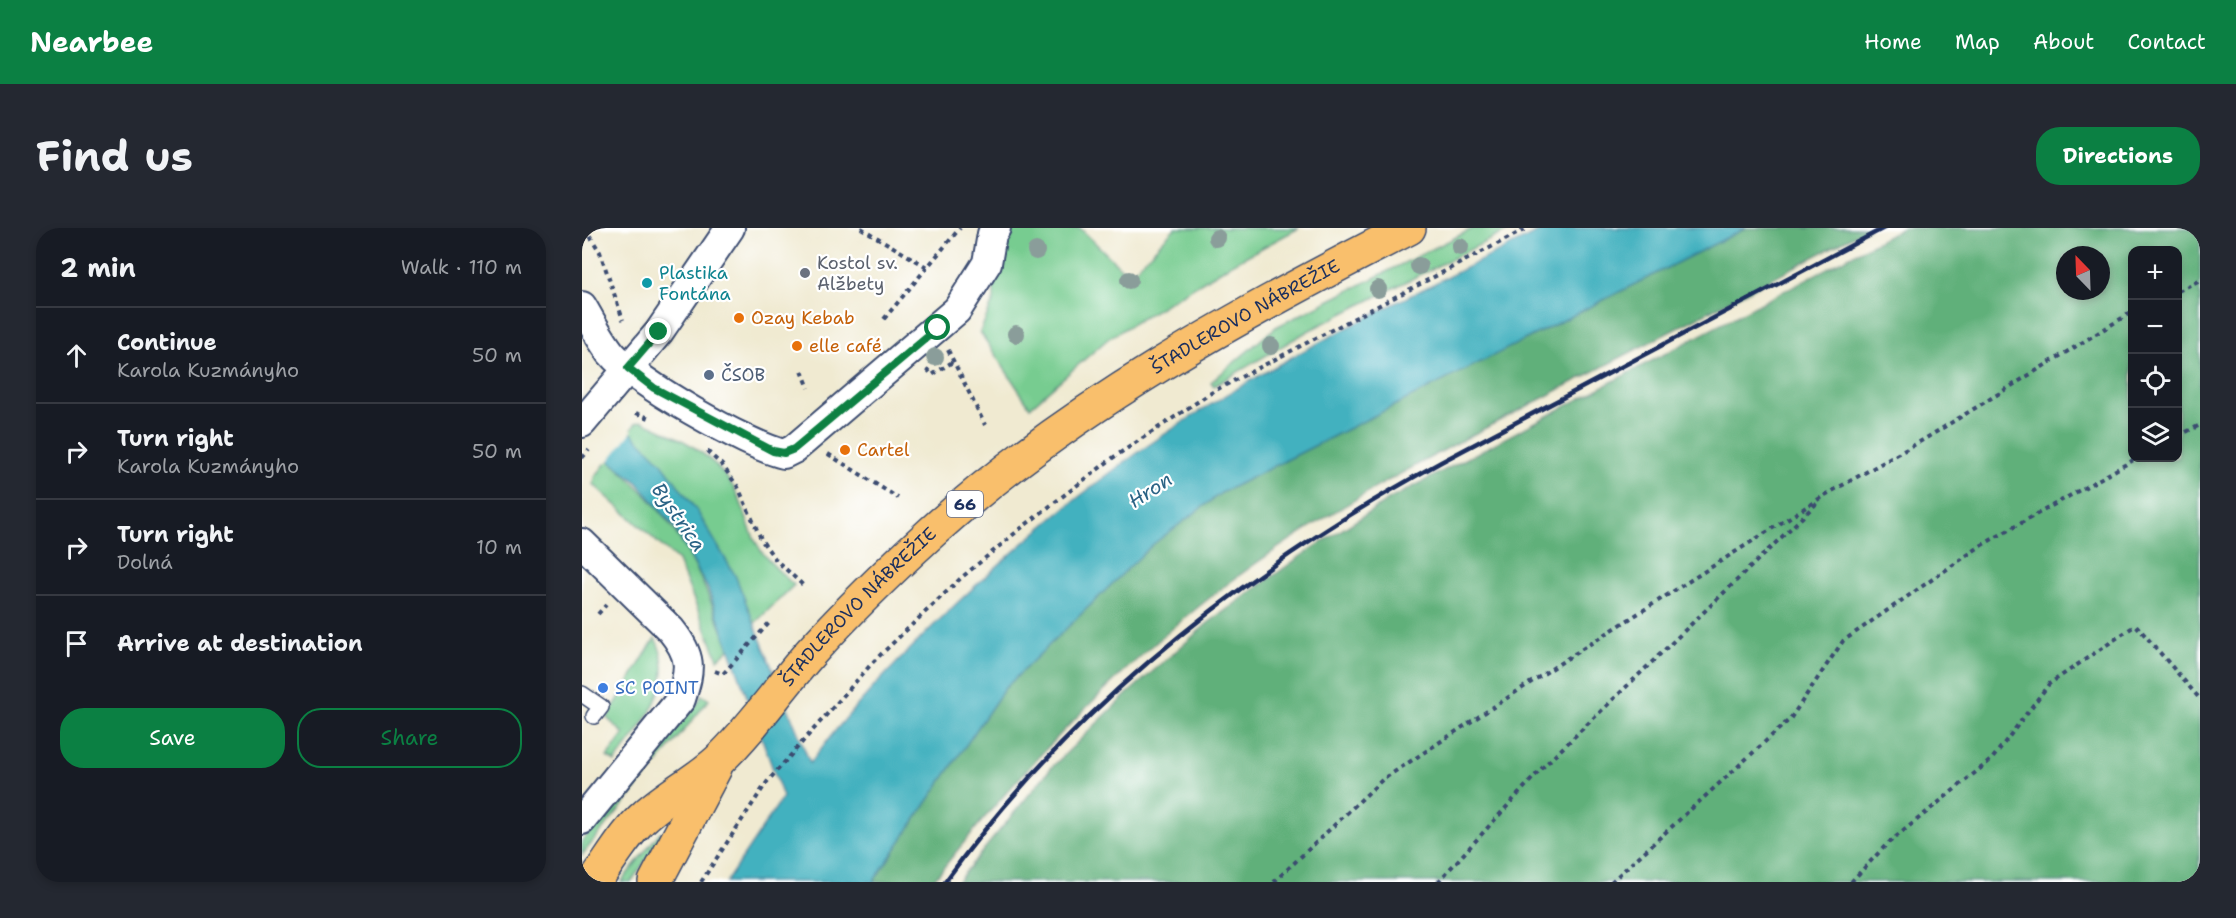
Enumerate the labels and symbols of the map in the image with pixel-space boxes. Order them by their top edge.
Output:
north arrow [2056,246,2110,300]
place label: Kostol sv. Alžbety [817,251,898,296]
street label: ŠTADLEROVO NÁBREŽIE [1146,254,1344,380]
place label: Plastika Fontána [659,261,731,306]
marker: Kostol sv. Alžbety [798,266,812,280]
marker: Plastika Fontána [640,276,654,290]
place label: Ozay Kebab [751,306,855,330]
marker: Ozay Kebab [732,311,746,325]
route start [924,314,950,340]
route end [645,318,671,344]
place label: elle café [809,334,882,358]
marker: elle café [790,339,804,353]
place label: ČSOB [721,363,765,387]
marker: ČSOB [702,368,716,382]
place label: Cartel [857,438,910,462]
marker: Cartel [838,443,852,457]
water label: Hron [1123,466,1177,514]
water label: Bystrica [646,477,712,557]
road number: 66 [947,491,983,517]
street label: ŠTADLEROVO NÁBREŽIE [775,522,941,691]
place label: SC POINT [615,676,699,700]
marker: SC POINT [596,681,610,695]

